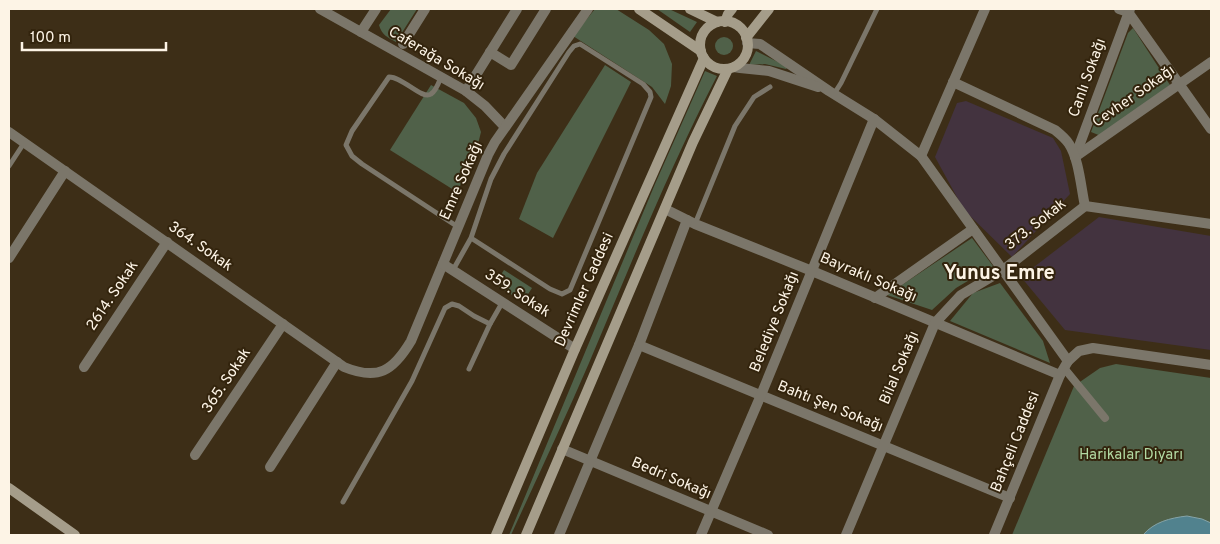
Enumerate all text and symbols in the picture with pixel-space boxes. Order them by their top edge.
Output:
scale bar [22,20,166,52]
street label: Caferağa Sokağı [384,23,488,95]
text: 100 m [30,29,71,48]
street label: Canlı Sokağı [1065,36,1111,120]
street label: Cevher Sokağı [1089,62,1179,132]
street label: Emre Sokağı [436,139,488,223]
street label: 373. Sokak [1001,195,1071,255]
street label: 364. Sokak [164,218,236,276]
street label: Devrimler Caddesi [551,230,619,350]
street label: Bayraklı Sokağı [817,249,919,307]
street label: 2614. Sokak [83,257,143,335]
district label: Yunus Emre [943,261,1055,287]
street label: 359. Sokak [481,266,553,322]
street label: Belediye Sokağı [746,269,804,375]
street label: Bilal Sokağı [876,328,924,408]
street label: 365. Sokak [198,345,256,417]
street label: Bahtı Şen Sokağı [774,377,886,437]
street label: Bahçeli Caddesi [987,389,1045,495]
park label: Harikalar Diyarı [1079,446,1183,465]
street label: Bedri Sokağı [628,454,714,504]

